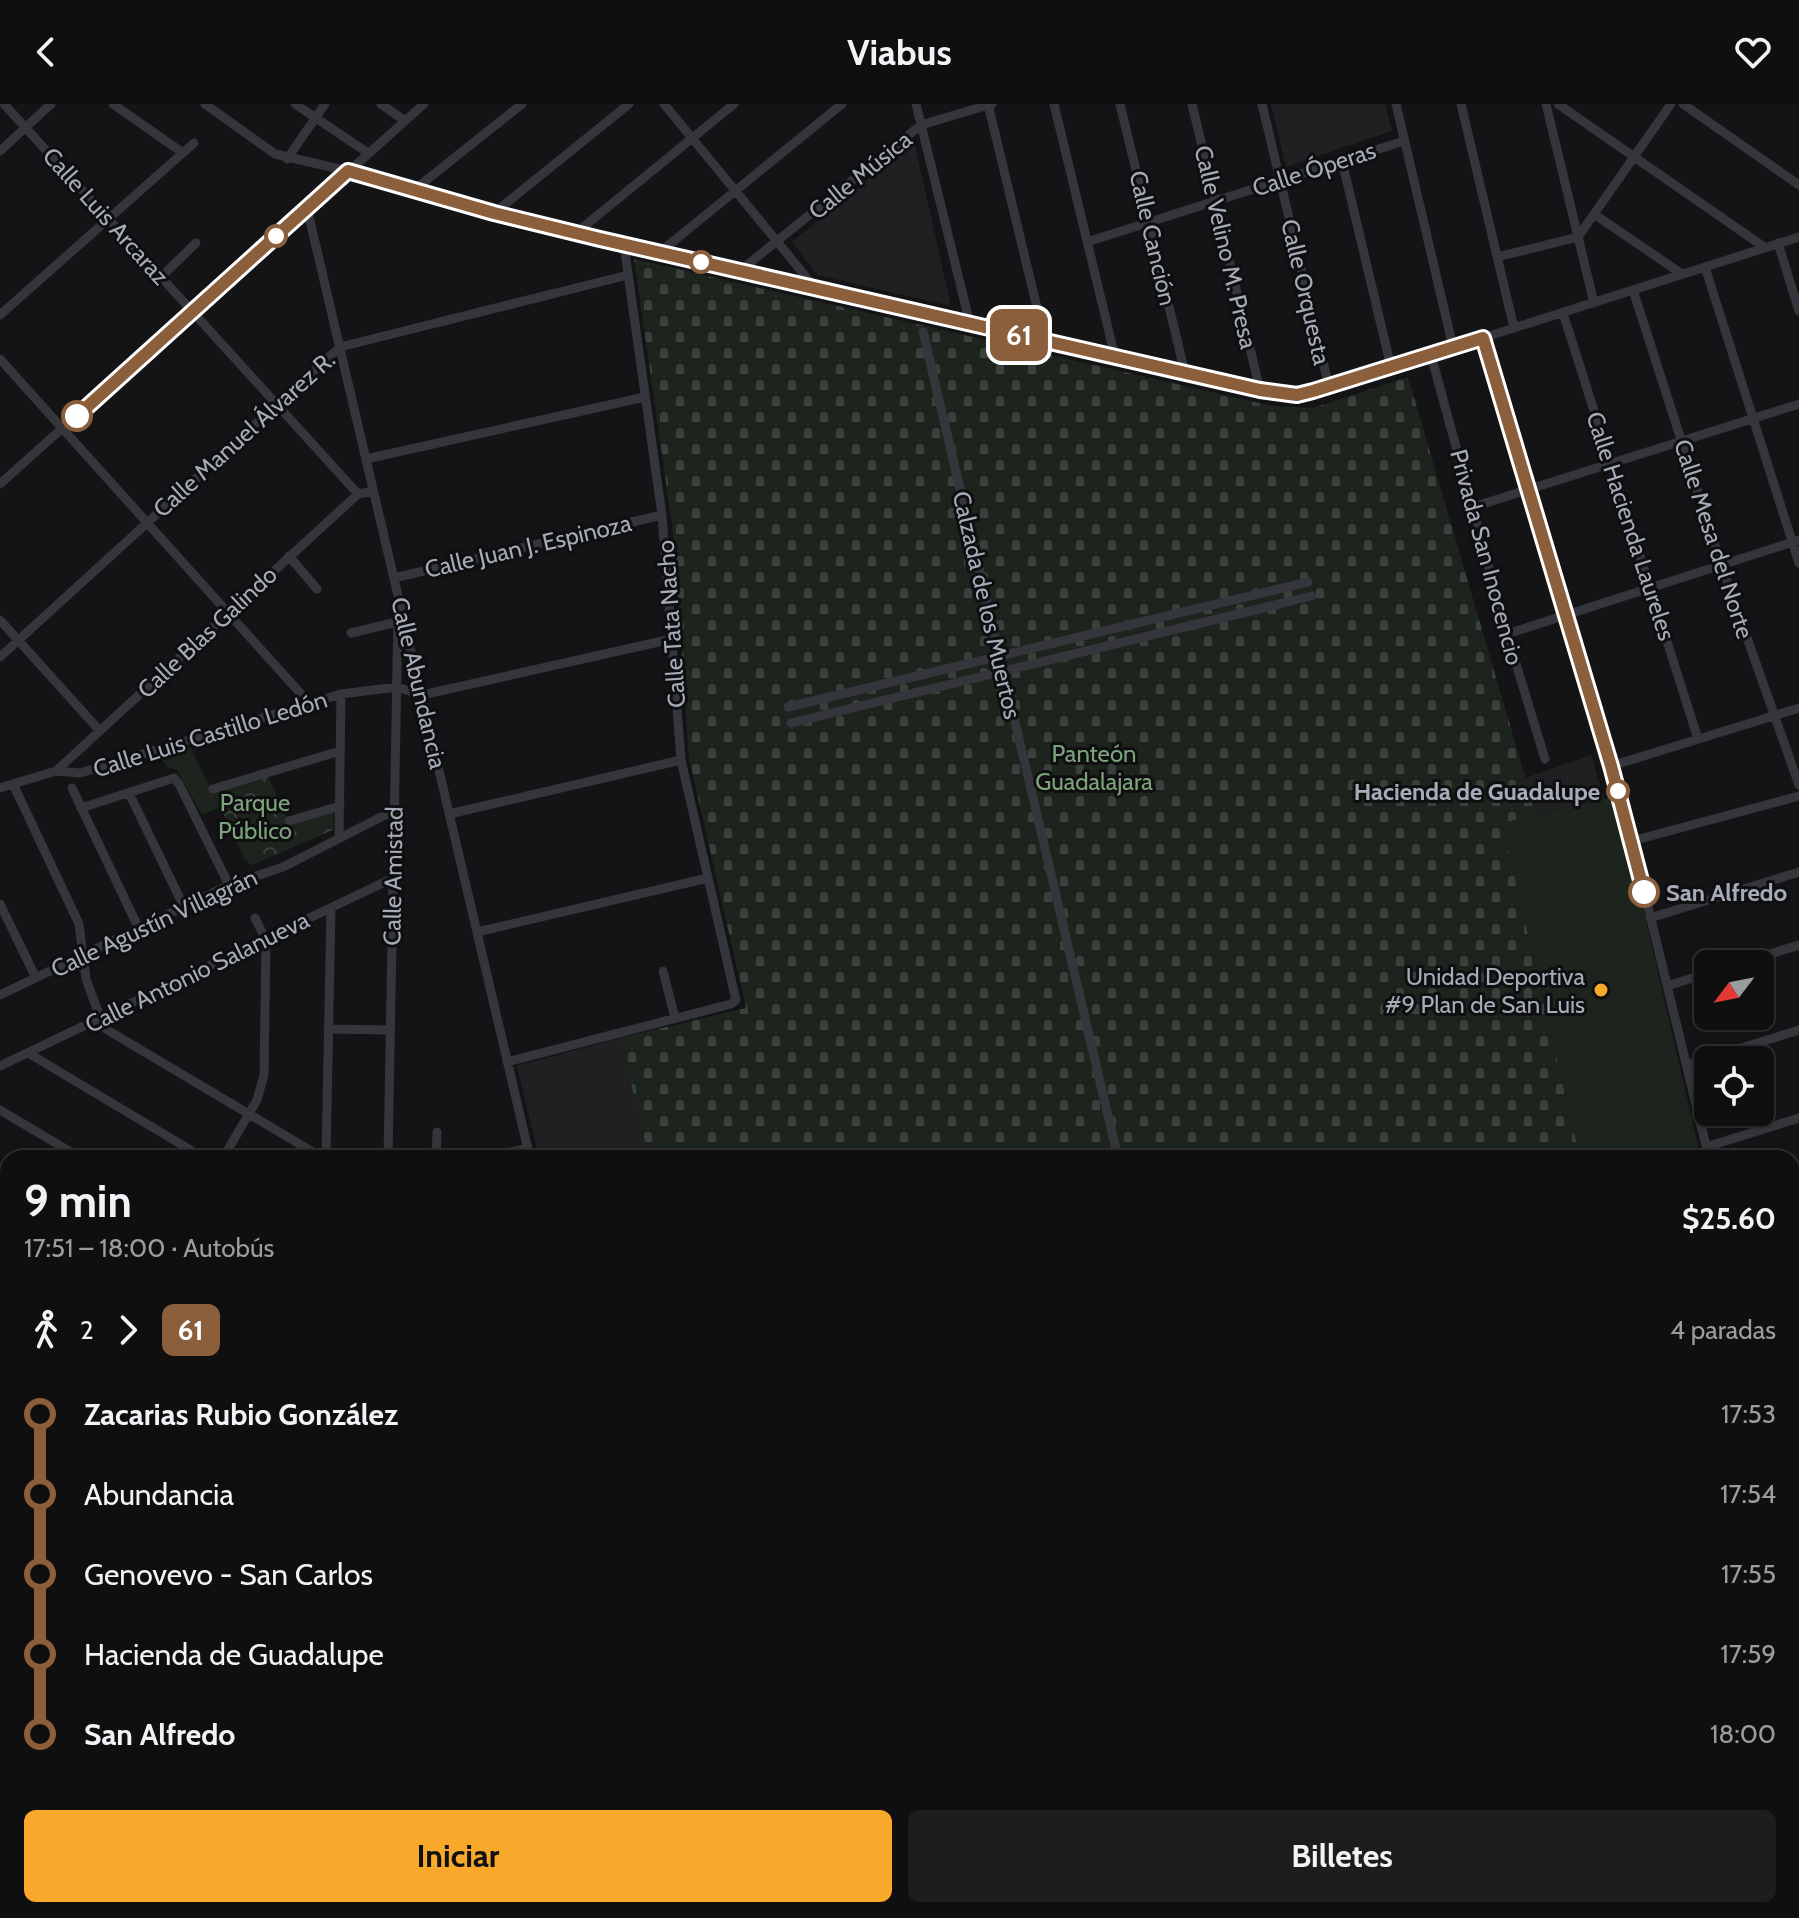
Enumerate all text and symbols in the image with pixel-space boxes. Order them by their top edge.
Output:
icon: back [24,30,68,74]
text: Viabus [847,30,952,74]
icon: heart [1731,30,1775,74]
street label: Calle Música [803,124,918,225]
street label: Calle Óperas [1249,135,1379,203]
street label: Calle Luis Arcaraz [37,141,175,291]
street label: Calle Velino M. Presa [1188,142,1264,352]
street label: Calle Canción [1123,168,1183,308]
street label: Calle Orquesta [1275,216,1337,368]
unlabelled marker [265,225,287,247]
unlabelled marker [690,251,712,273]
line badge: 61 [983,309,1055,361]
text: 61 [1006,318,1032,352]
street label: Calle Manuel Álvarez R. [147,345,341,523]
unlabelled marker [62,401,92,431]
street label: Calle Hacienda Laureles [1580,408,1682,644]
street label: Calle Mesa del Norte [1668,436,1760,642]
street label: Privada San Inocencio [1444,446,1530,668]
street label: Calzada de los Muertos [947,488,1027,722]
street label: Calle Juan J. Espinoza [422,508,635,584]
street label: Calle Tata Nacho [651,539,691,709]
street label: Calle Blas Galindo [131,560,283,704]
street label: Calle Abundancia [385,594,453,772]
street label: Calle Luis Castillo Ledón [89,685,331,783]
park label: Panteón Guadalajara [1035,739,1153,796]
place label: Hacienda de Guadalupe [1354,777,1600,806]
marker: Hacienda de Guadalupe [1607,780,1629,802]
park label: Parque Público [218,788,292,845]
street label: Calle Amistad [377,806,409,946]
street label: Calle Agustín Villagrán [46,862,262,984]
marker: San Alfredo [1629,877,1659,907]
place label: San Alfredo [1666,878,1787,907]
street label: Calle Antonio Salanueva [80,905,314,1039]
north arrow [1694,950,1774,1030]
map controls [1694,950,1774,1126]
place label: Unidad Deportiva #9 Plan de San Luis [1385,962,1585,1019]
marker: Unidad Deportiva #9 Plan de San Luis [1592,981,1610,999]
button: locate [1694,1046,1774,1126]
text: 9 min [24,1175,132,1228]
text: $25.60 [1682,1200,1776,1237]
text: 17:51 – 18:00 · Autobús [24,1232,274,1264]
icon: walk [24,1308,68,1352]
icon: forward [106,1308,150,1352]
text: 61 [178,1313,204,1347]
text: 2 [80,1314,94,1346]
text: 4 paradas [1670,1314,1776,1346]
text: Zacarias Rubio González [84,1396,398,1433]
text: 17:53 [1721,1398,1776,1430]
text: Abundancia [84,1476,234,1513]
text: 17:54 [1720,1478,1776,1510]
text: Genovevo - San Carlos [84,1556,373,1593]
text: 17:55 [1721,1558,1776,1590]
text: Hacienda de Guadalupe [84,1636,384,1673]
text: 17:59 [1720,1638,1776,1670]
text: San Alfredo [84,1716,235,1753]
text: 18:00 [1710,1718,1776,1750]
button: Iniciar [24,1810,892,1902]
button: Billetes [908,1810,1776,1902]

